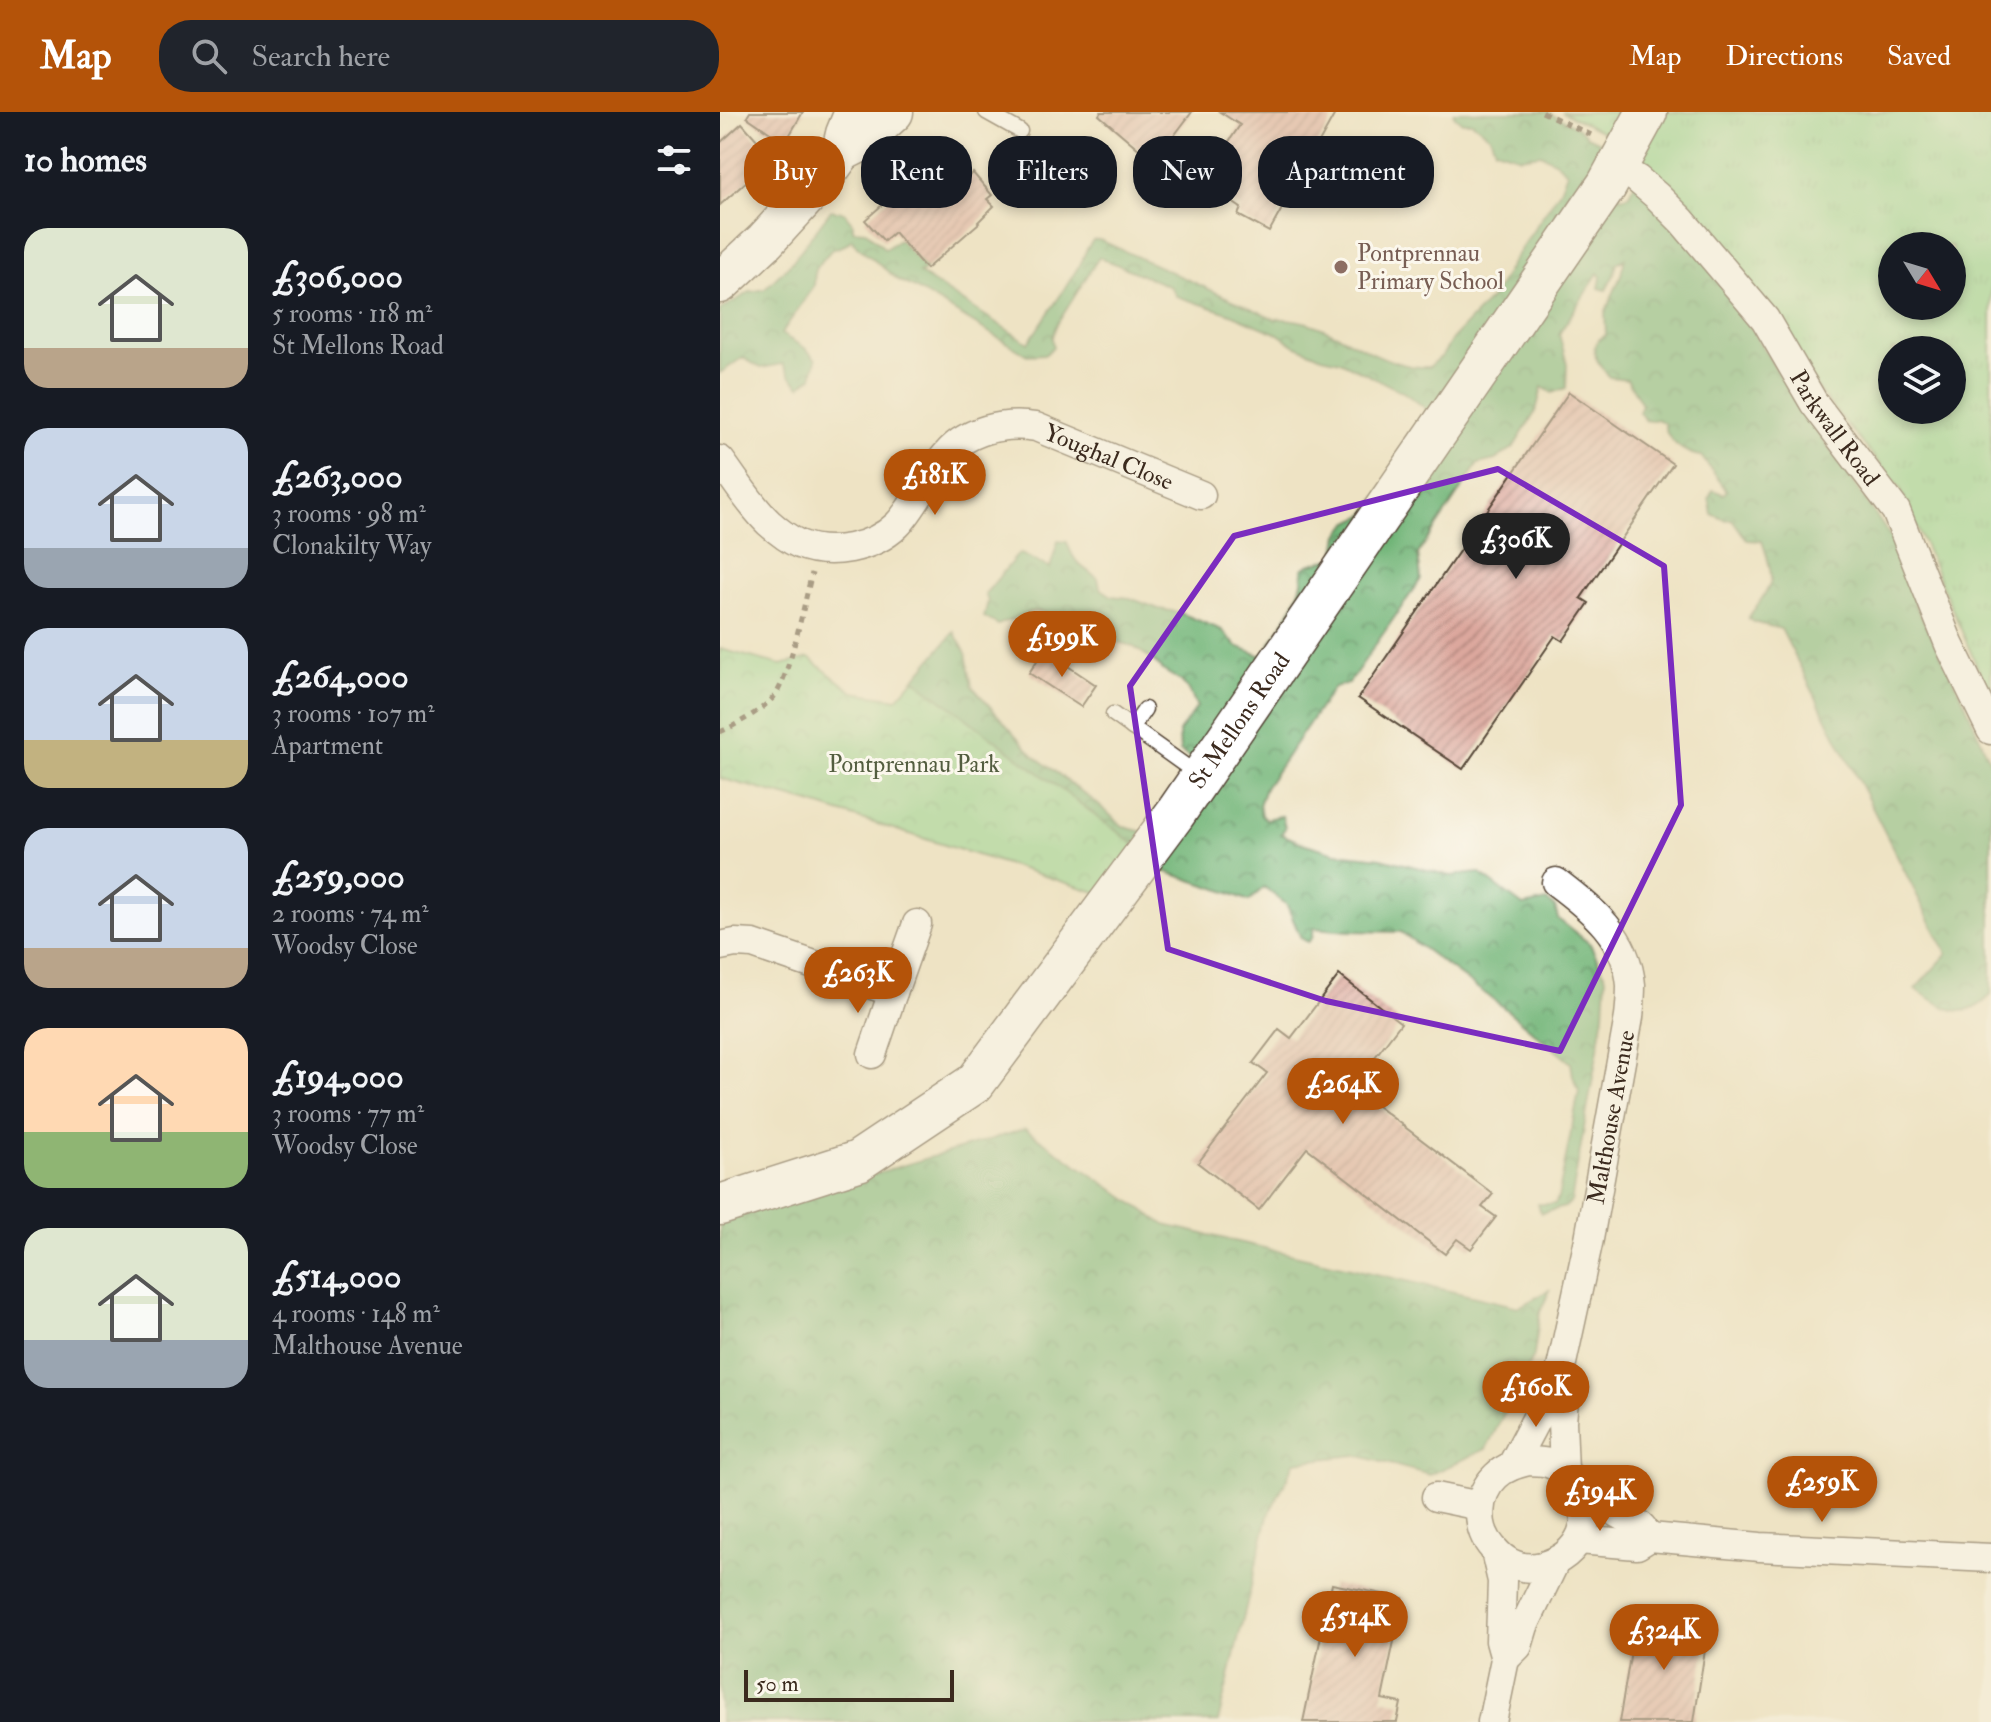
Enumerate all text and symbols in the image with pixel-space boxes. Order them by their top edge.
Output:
search box [159,20,719,92]
text: Map [40,32,111,80]
icon: search [187,34,231,78]
text: Search here [251,38,390,75]
text: Map [1629,39,1682,74]
text: Directions [1726,39,1843,74]
text: Saved [1887,39,1951,74]
chip: Buy [744,136,845,208]
chip: Rent [861,136,972,208]
chip: Filters [988,136,1117,208]
chip: New [1133,136,1242,208]
chip: Apartment [1258,136,1434,208]
icon: filters [652,138,696,182]
text: 10 homes [24,139,147,182]
north arrow [1878,232,1966,320]
map controls [1878,232,1966,424]
place label: Pontprennau Primary School [1357,238,1504,297]
text: £306,000 [272,255,403,298]
marker: Pontprennau Primary School [1332,258,1350,276]
icon: home [88,260,184,356]
text: 5 rooms · 118 m² [272,298,432,330]
text: St Mellons Road [272,330,444,362]
button: layers [1878,336,1966,424]
street label: Parkwall Road [1782,365,1887,493]
street label: Youghal Close [1039,417,1178,498]
pin: £181K [879,449,991,517]
text: £263,000 [272,455,403,498]
text: £181K [902,459,968,491]
icon: home [88,460,184,556]
text: 3 rooms · 98 m² [272,498,426,530]
pin: £306K [1460,513,1572,581]
text: £306K [1480,523,1552,555]
text: Clonakilty Way [272,530,431,562]
pin: £199K [1006,611,1118,679]
text: £199K [1026,621,1098,653]
street label: St Mellons Road [1182,647,1297,795]
text: £264,000 [272,655,409,698]
icon: home [88,660,184,756]
text: 3 rooms · 107 m² [272,698,435,730]
text: Apartment [272,730,383,762]
park label: Pontprennau Park [828,749,1000,780]
text: £259,000 [272,855,405,898]
icon: home [88,860,184,956]
text: 2 rooms · 74 m² [272,898,429,930]
text: Woodsy Close [272,930,418,962]
pin: £263K [802,947,914,1015]
text: £263K [822,957,894,989]
street label: Malthouse Avenue [1581,1028,1642,1207]
text: £194,000 [272,1055,404,1098]
pin: £264K [1287,1058,1399,1126]
icon: home [88,1060,184,1156]
text: £264K [1305,1068,1381,1100]
text: 3 rooms · 77 m² [272,1098,424,1130]
text: Woodsy Close [272,1130,418,1162]
text: £514,000 [272,1255,401,1298]
icon: home [88,1260,184,1356]
text: 4 rooms · 148 m² [272,1298,440,1330]
text: Malthouse Avenue [272,1330,463,1362]
pin: £160K [1480,1361,1592,1429]
text: £160K [1500,1371,1572,1403]
pin: £259K [1766,1456,1878,1524]
pin: £194K [1544,1465,1656,1533]
text: £259K [1785,1466,1859,1498]
text: £194K [1564,1475,1636,1507]
pin: £514K [1299,1591,1411,1659]
text: £514K [1320,1601,1390,1633]
pin: £324K [1608,1604,1720,1672]
text: £324K [1628,1614,1700,1646]
scale bar [744,1666,954,1702]
text: 50 m [756,1670,798,1698]

